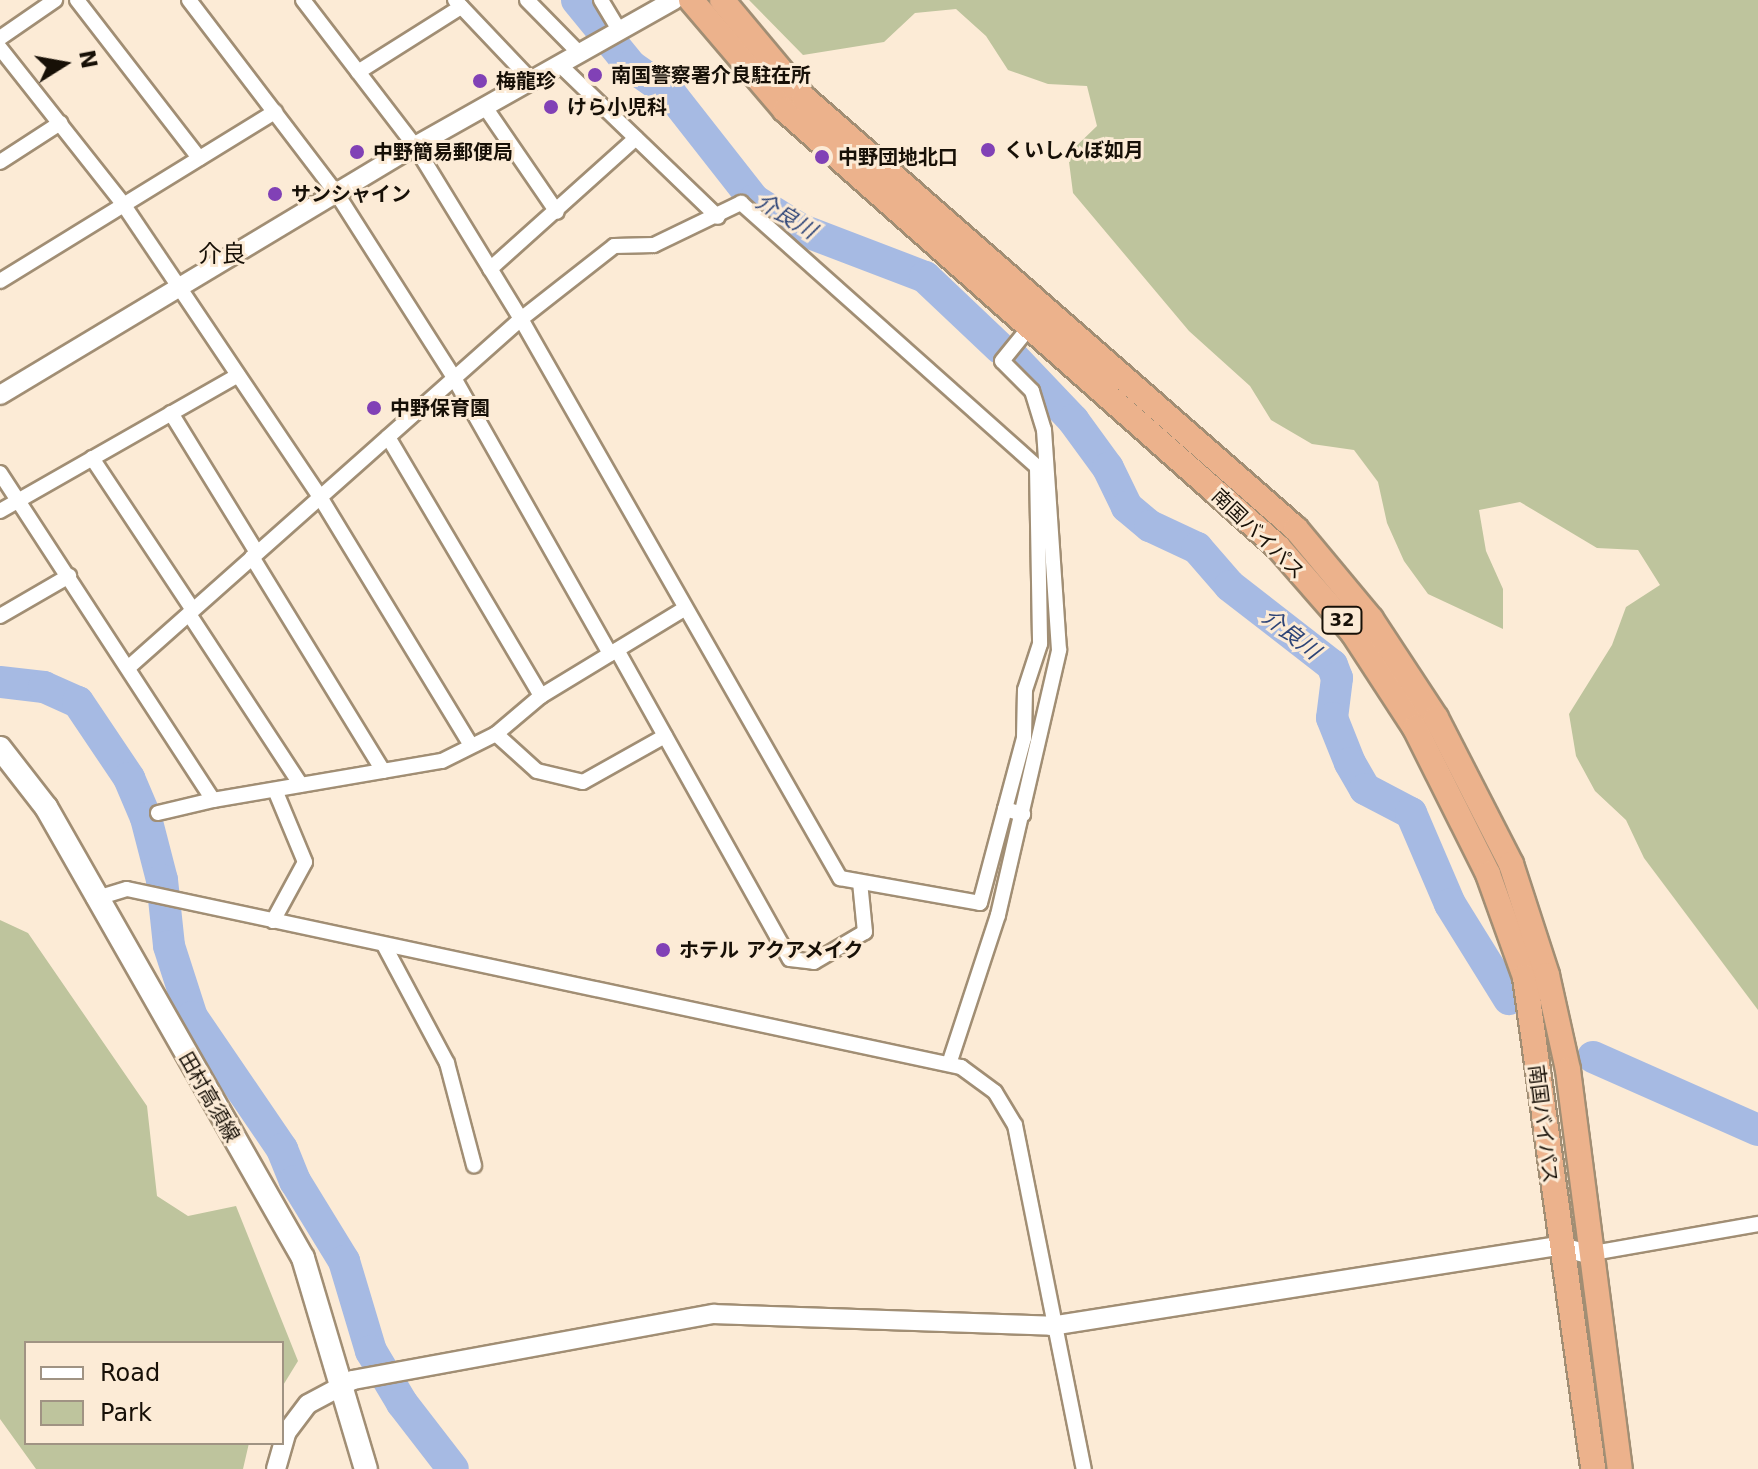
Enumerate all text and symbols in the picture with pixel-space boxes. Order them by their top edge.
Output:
north arrow [24,24,104,104]
text: N [74,48,102,71]
place label: 南国警察署介良駐在所 [611,63,811,87]
marker: 南国警察署介良駐在所 [586,66,604,84]
place label: 梅龍珍 [496,69,556,93]
marker: 梅龍珍 [471,72,489,90]
place label: けら小児科 [567,95,667,119]
marker: けら小児科 [542,98,560,116]
place label: くいしんぼ如月 [1004,138,1144,162]
place label: 中野簡易郵便局 [373,140,513,164]
marker: くいしんぼ如月 [979,141,997,159]
marker: 中野簡易郵便局 [348,143,366,161]
place label: 中野団地北口 [838,145,958,169]
marker: 中野団地北口 [813,148,831,166]
place label: サンシャイン [291,182,411,206]
marker: サンシャイン [266,185,284,203]
water label: 介良川 [751,188,821,244]
district label: 介良 [198,241,246,269]
place label: 中野保育園 [390,396,490,420]
marker: 中野保育園 [365,399,383,417]
street label: 南国バイパス [1207,484,1309,584]
water label: 介良川 [1257,603,1325,665]
road number: 32 [1320,606,1364,634]
place label: ホテル アクアメイク [679,938,866,962]
marker: ホテル アクアメイク [654,941,672,959]
street label: 田村高須線 [174,1048,244,1146]
street label: 南国バイパス [1524,1063,1562,1185]
legend [24,1341,284,1445]
text: Road [100,1359,160,1387]
text: Park [100,1399,152,1427]

